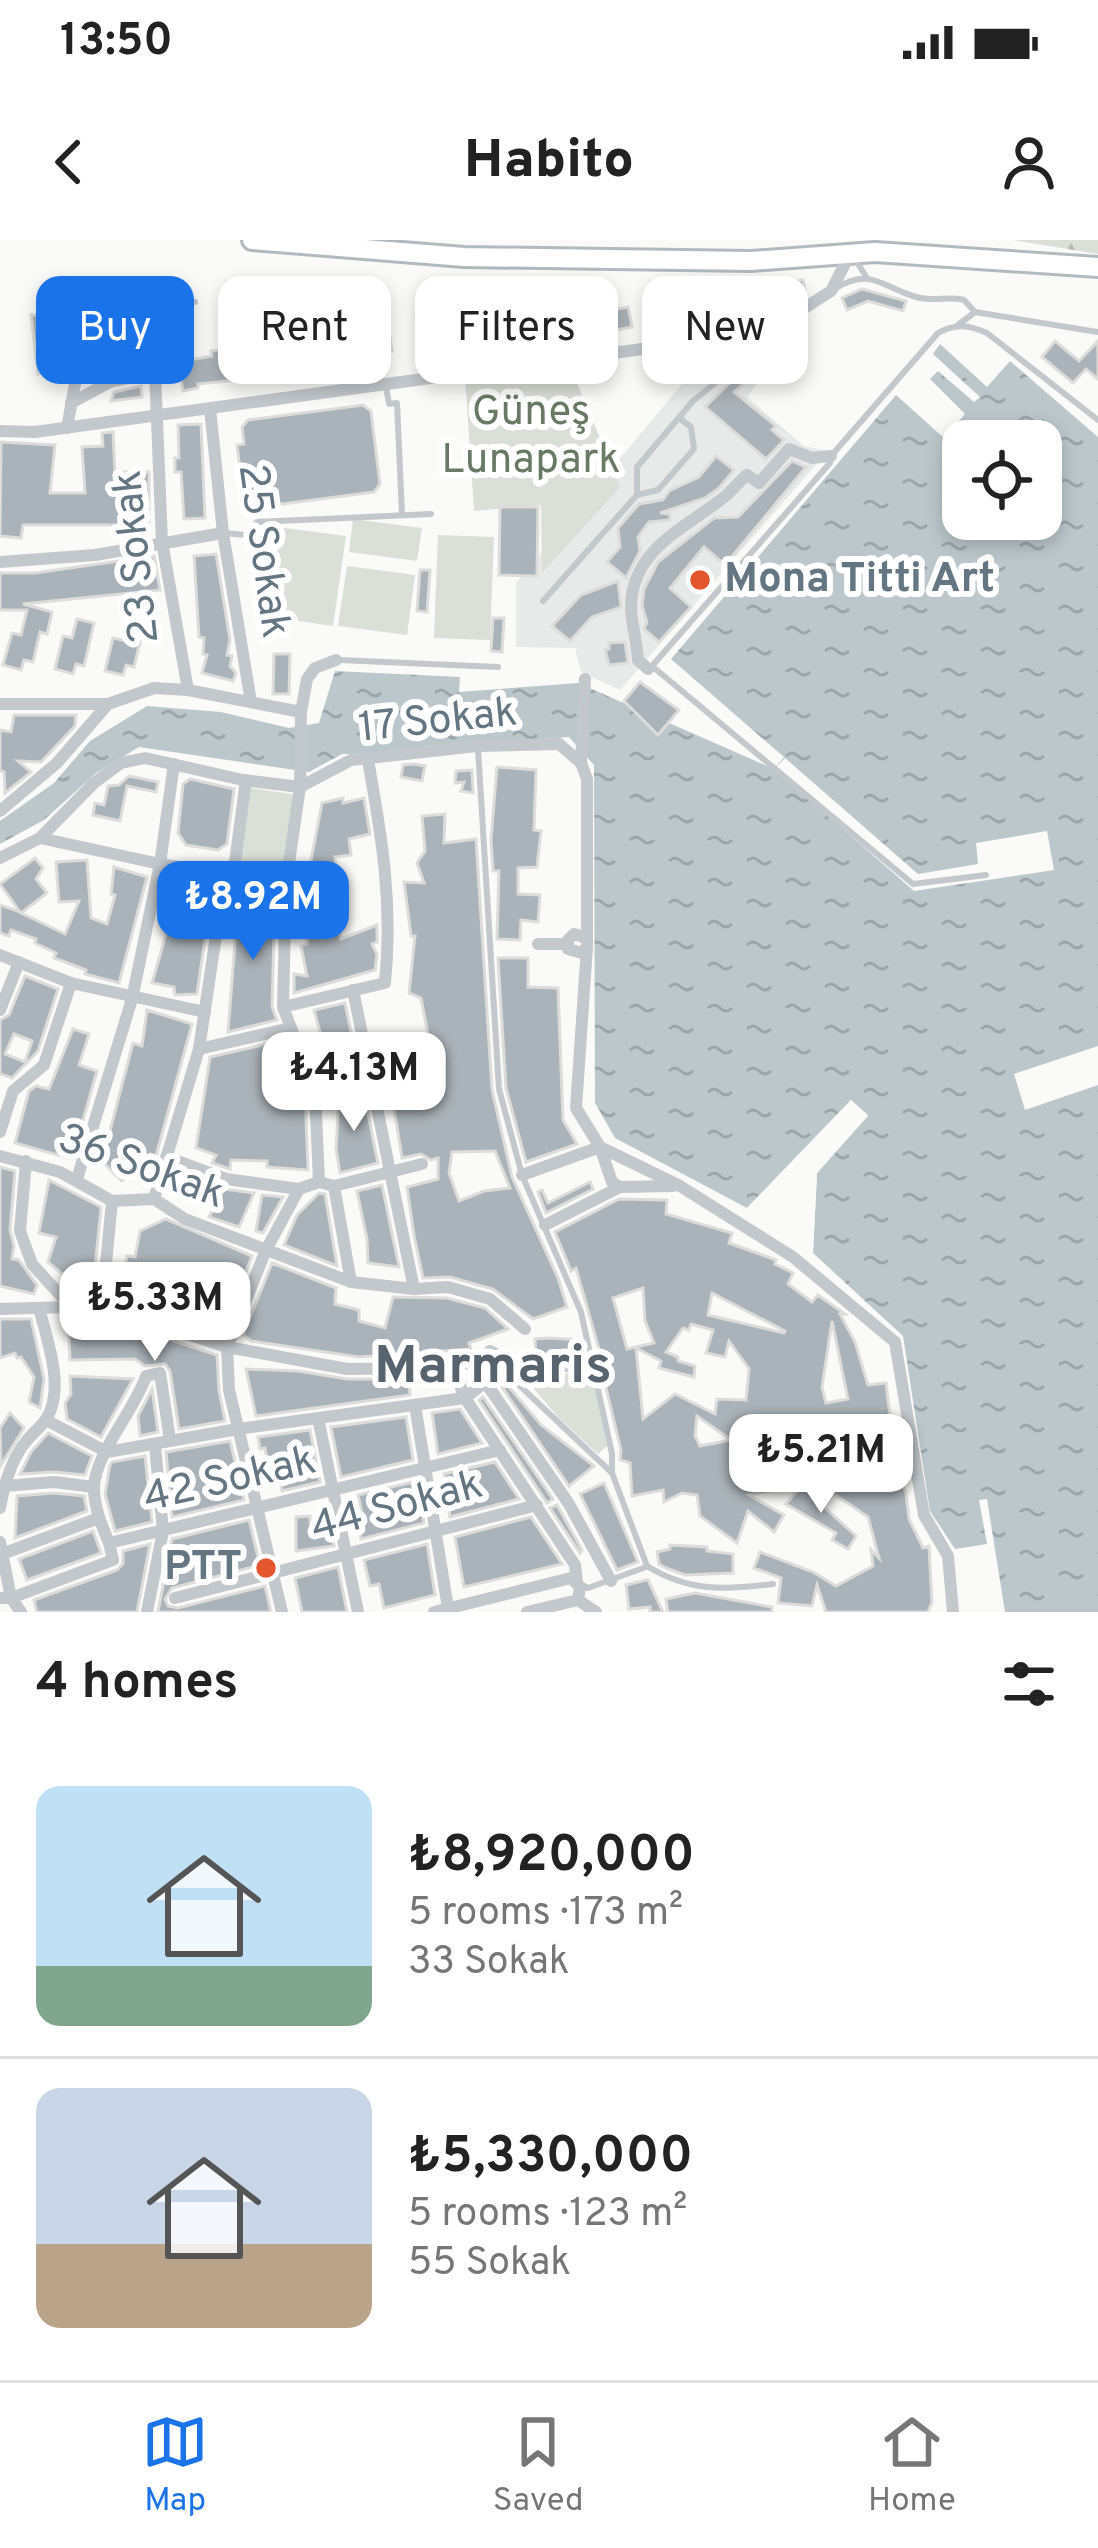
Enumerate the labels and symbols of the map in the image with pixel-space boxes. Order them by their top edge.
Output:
park label: Güneş Lunapark [441,387,621,488]
street label: 25 Sokak [224,461,300,641]
street label: 23 Sokak [103,468,173,646]
place label: Mona Titti Art [724,554,995,607]
marker: Mona Titti Art [687,567,713,593]
street label: 17 Sokak [356,687,520,757]
pin: ₺8.92M [155,861,351,963]
pin: ₺4.13M [256,1032,452,1134]
street label: 36 Sokak [50,1113,232,1223]
pin: ₺5.33M [57,1262,253,1364]
district label: Marmaris [374,1334,612,1403]
pin: ₺5.21M [723,1414,919,1516]
street label: 42 Sokak [139,1435,321,1527]
street label: 44 Sokak [305,1460,489,1556]
place label: PTT [164,1542,242,1595]
marker: PTT [253,1555,279,1581]

